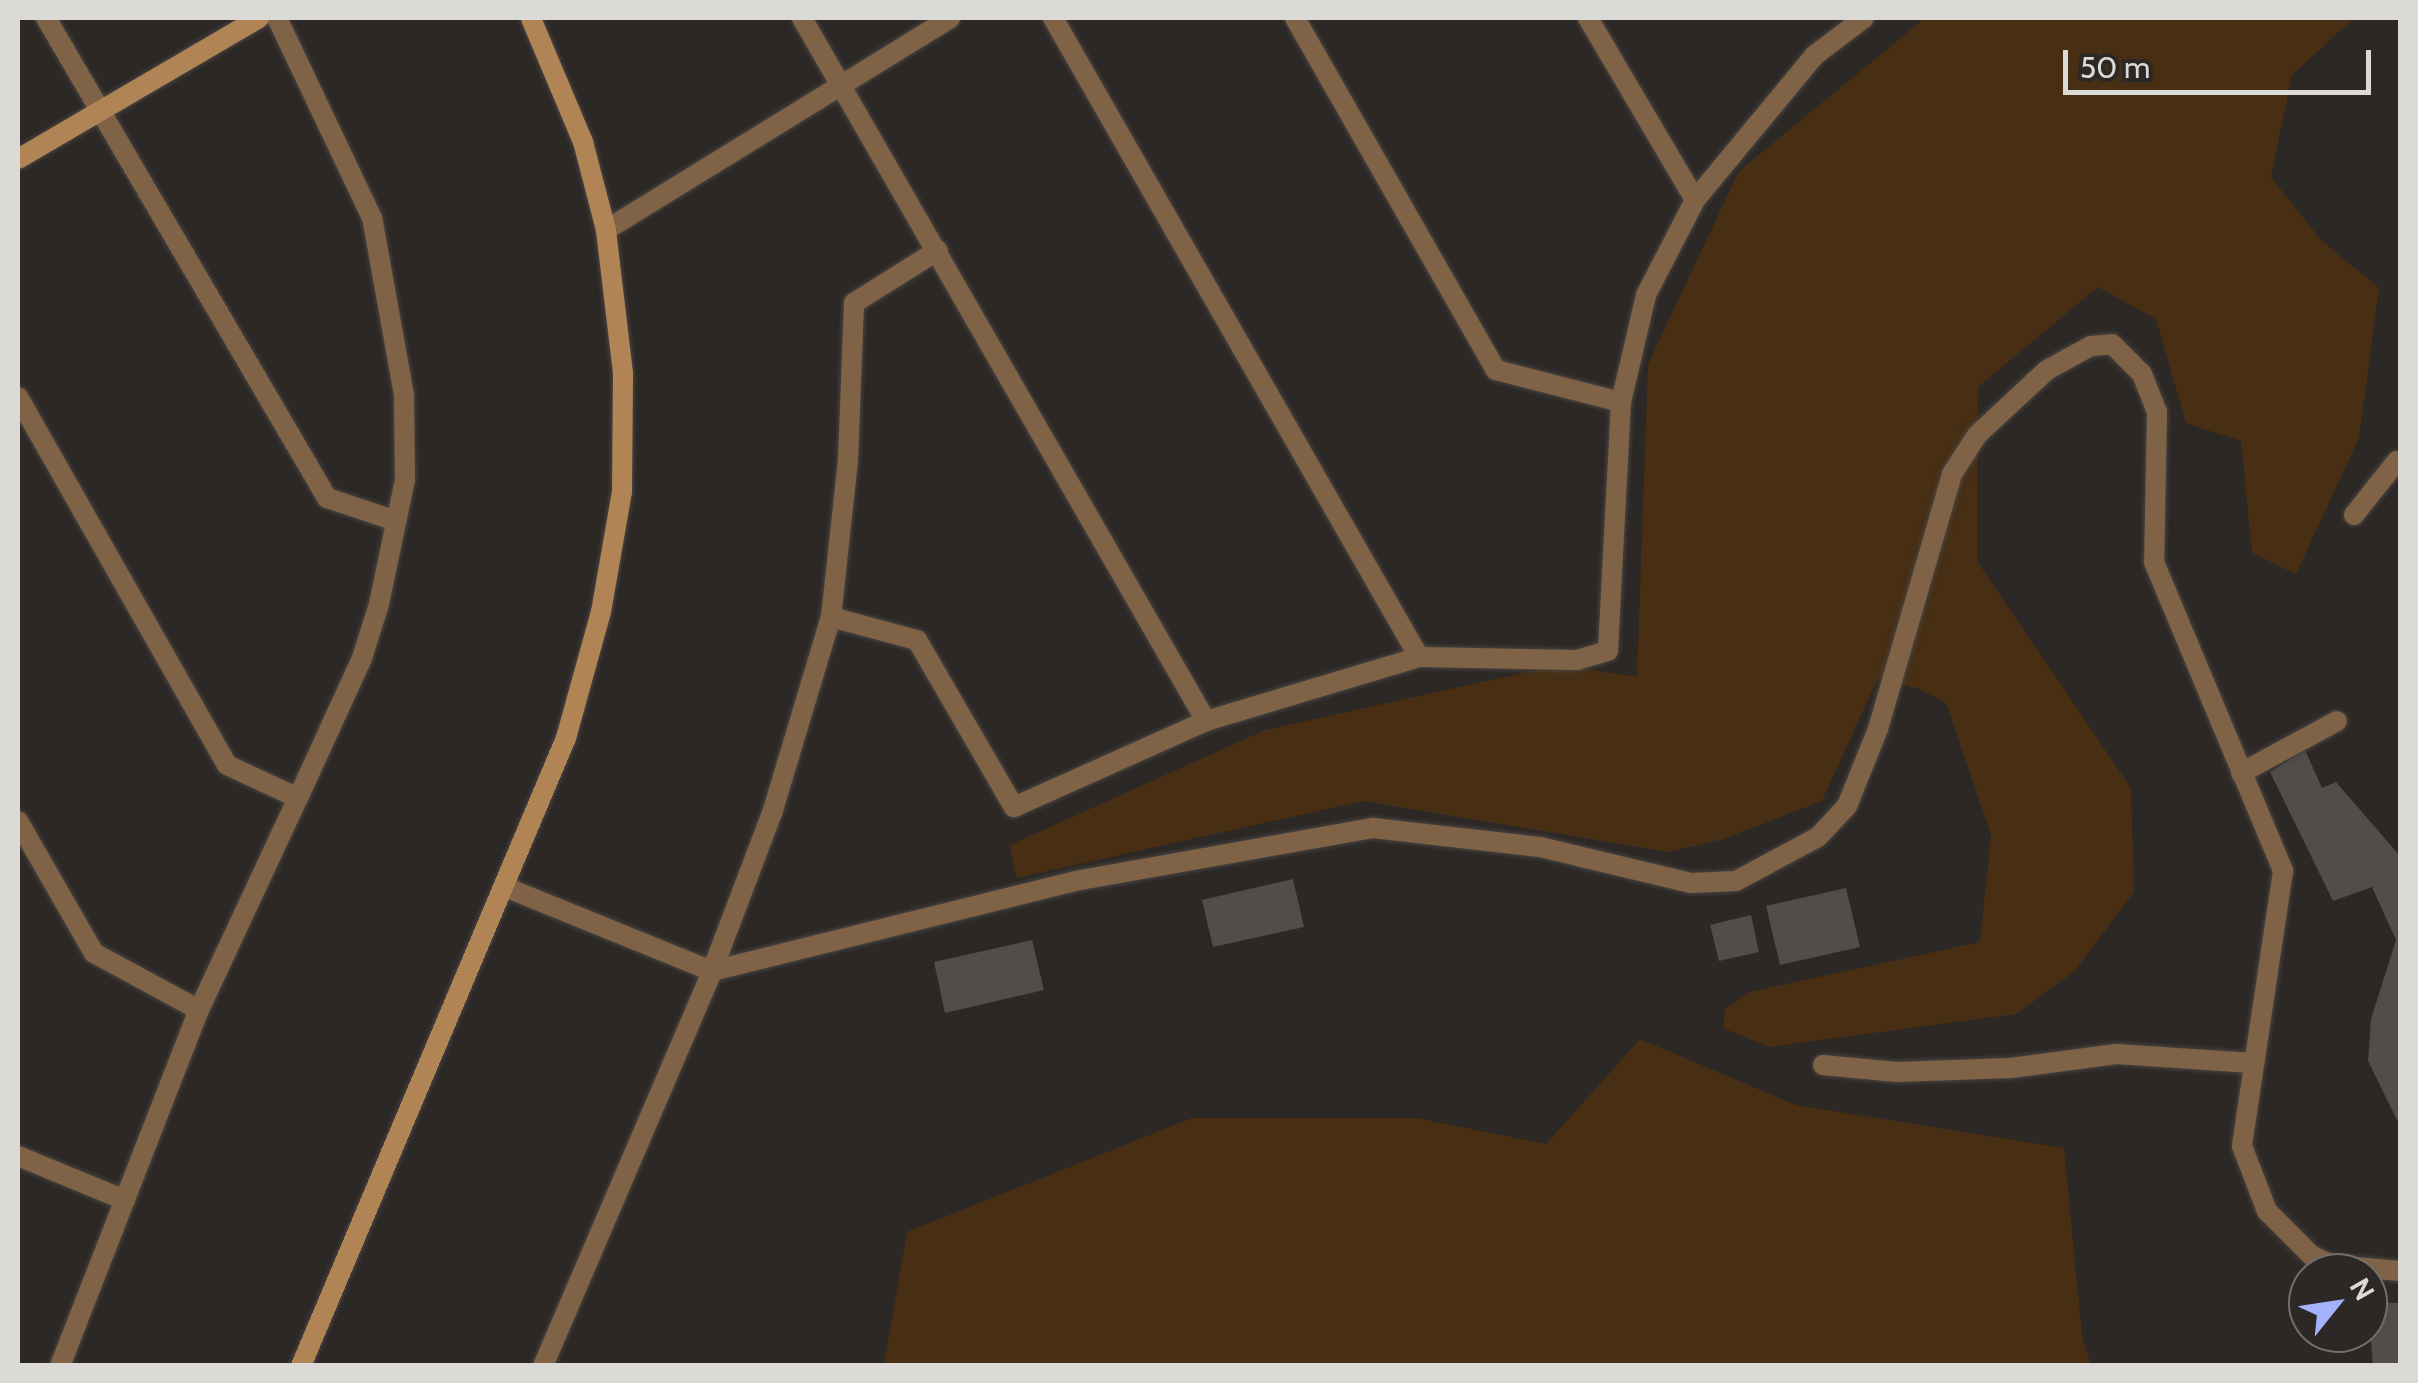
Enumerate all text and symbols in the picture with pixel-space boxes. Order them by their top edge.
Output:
scale bar [2068,30,2376,92]
text: 50 m [2080,49,2150,86]
north arrow [2288,1253,2388,1353]
text: N [2343,1272,2382,1306]

